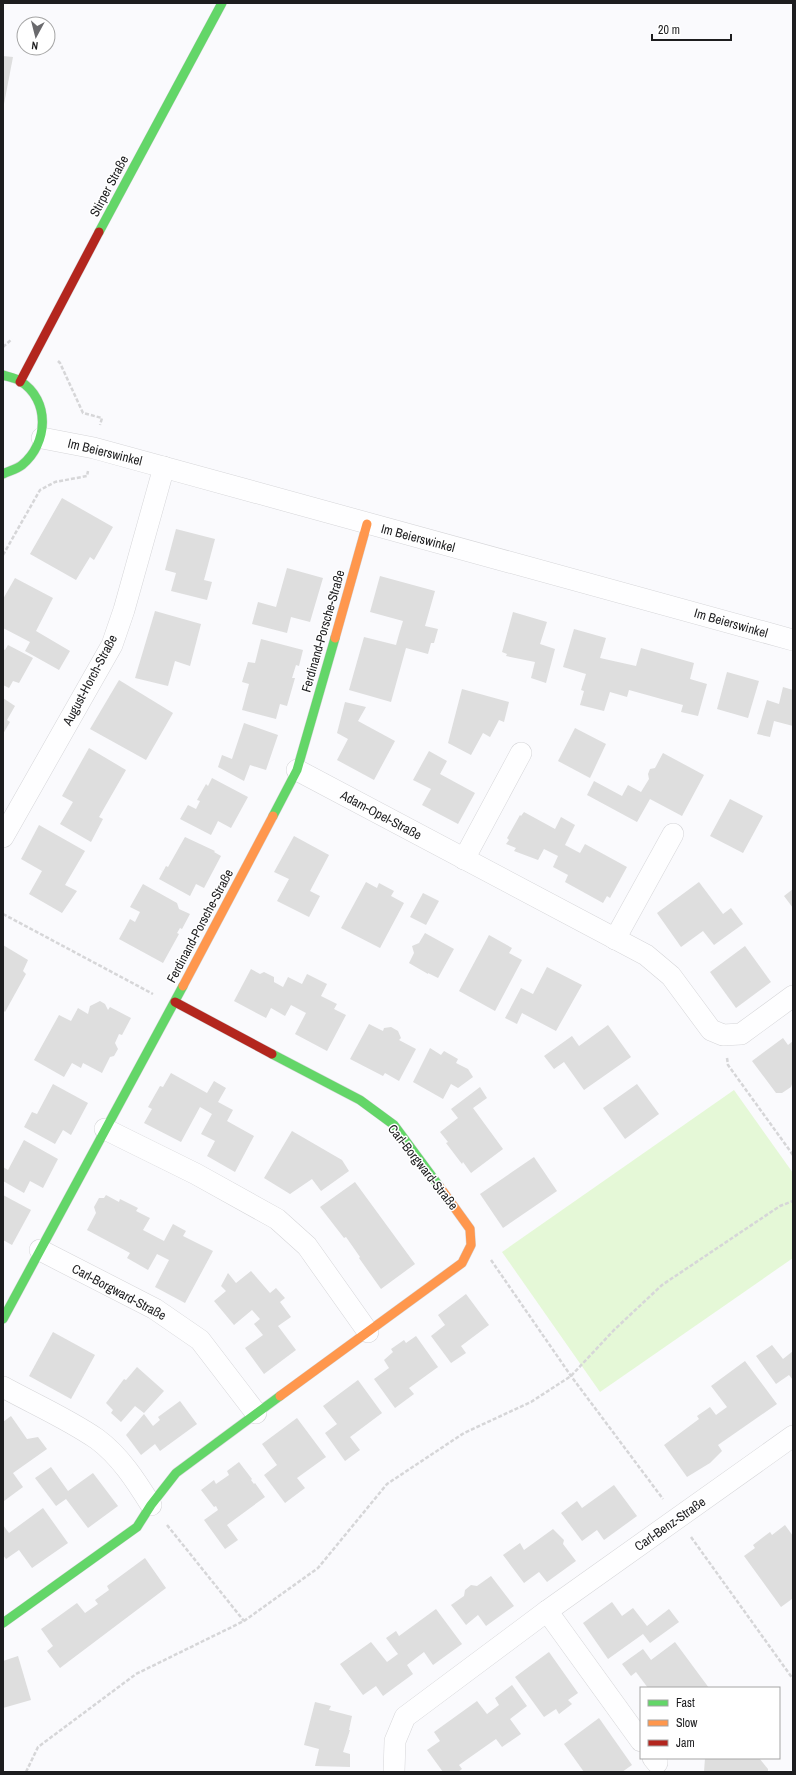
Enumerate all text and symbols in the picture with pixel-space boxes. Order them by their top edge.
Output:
north arrow [16,16,56,56]
scale bar [652,16,731,42]
text: 20 m [658,22,680,38]
text: N [31,39,39,53]
street label: Stirper Straße [86,152,132,220]
street label: Im Beierswinkel [66,435,144,469]
street label: Im Beierswinkel [379,520,457,556]
street label: Ferdinand-Porsche-Straße [297,568,349,694]
street label: Im Beierswinkel [692,604,770,642]
street label: August-Horch-Straße [58,631,121,729]
street label: Adam-Opel-Straße [337,786,425,844]
street label: Ferdinand-Porsche-Straße [163,866,237,986]
street label: Carl-Borgward-Straße [384,1121,462,1213]
street label: Carl-Borgward-Straße [69,1260,169,1324]
street label: Carl-Benz-Straße [631,1493,709,1555]
legend [640,1687,780,1759]
text: Fast [676,1695,695,1711]
text: Slow [676,1715,698,1731]
text: Jam [676,1735,695,1751]

